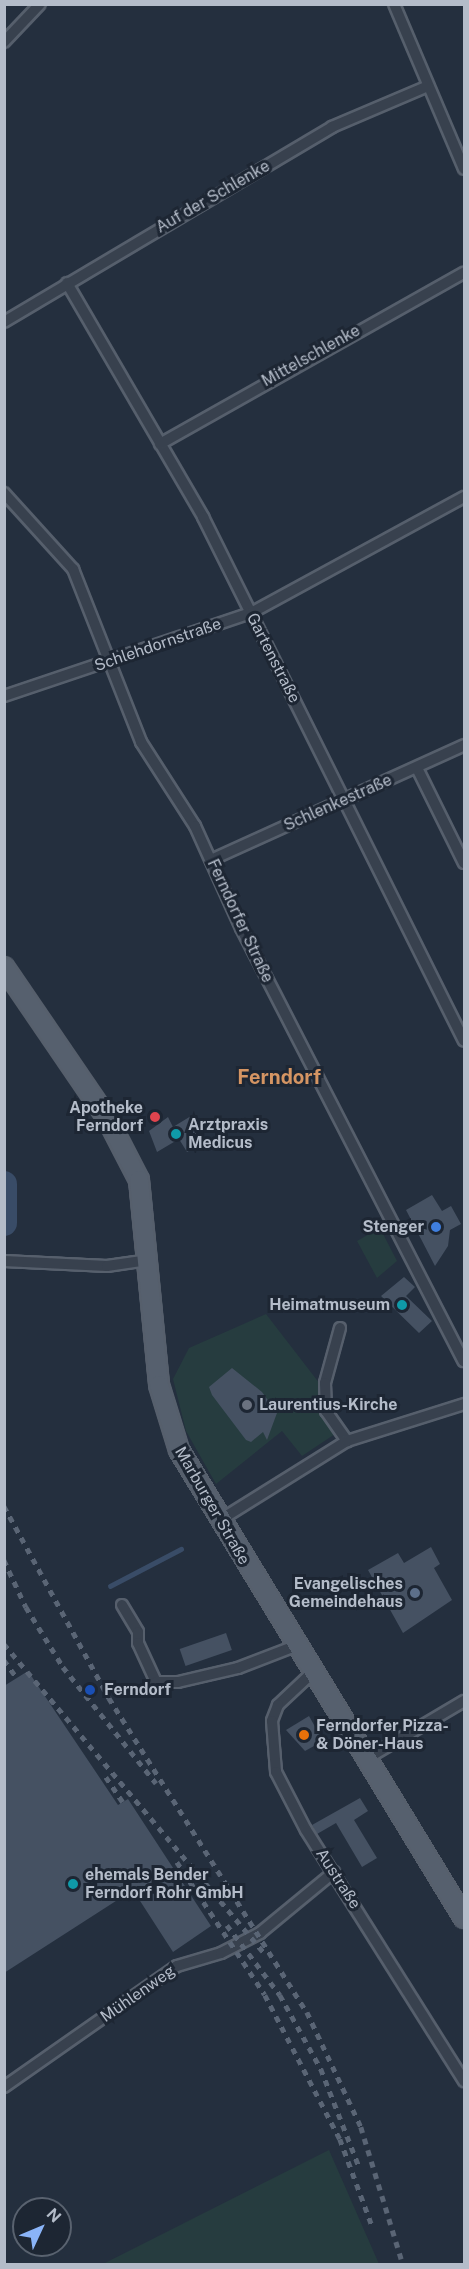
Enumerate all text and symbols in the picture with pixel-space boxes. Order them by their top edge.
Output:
street label: Auf der Schlenke [153,157,273,237]
street label: Mittelschlenke [258,321,364,391]
street label: Gartenstraße [242,610,304,706]
street label: Schlehdornstraße [92,614,224,676]
street label: Schlenkestraße [281,771,395,835]
street label: Ferndorfer Straße [203,856,277,986]
district label: Ferndorf [237,1065,321,1089]
place label: Apotheke Ferndorf [69,1098,143,1136]
marker: Apotheke Ferndorf [148,1110,162,1124]
place label: Arztpraxis Medicus [188,1115,268,1153]
marker: Arztpraxis Medicus [169,1127,183,1141]
place label: Stenger [362,1217,424,1237]
marker: Stenger [429,1220,443,1234]
place label: Heimatmuseum [269,1295,390,1315]
marker: Heimatmuseum [395,1298,409,1312]
place label: Laurentius-Kirche [259,1395,397,1415]
marker: Laurentius-Kirche [240,1398,254,1412]
street label: Marburger Straße [170,1444,254,1568]
place label: Evangelisches Gemeindehaus [289,1574,403,1612]
marker: Evangelisches Gemeindehaus [408,1586,422,1600]
place label: Ferndorf [104,1680,171,1700]
marker: Ferndorf [81,1681,99,1699]
place label: Ferndorfer Pizza- & Döner-Haus [316,1716,449,1754]
marker: Ferndorfer Pizza- & Döner-Haus [297,1728,311,1742]
street label: Austraße [311,1845,365,1913]
place label: ehemals Bender Ferndorf Rohr GmbH [85,1865,244,1903]
marker: ehemals Bender Ferndorf Rohr GmbH [66,1877,80,1891]
street label: Mühlenweg [97,1961,179,2027]
north arrow [12,2197,72,2257]
text: N [43,2204,65,2227]

